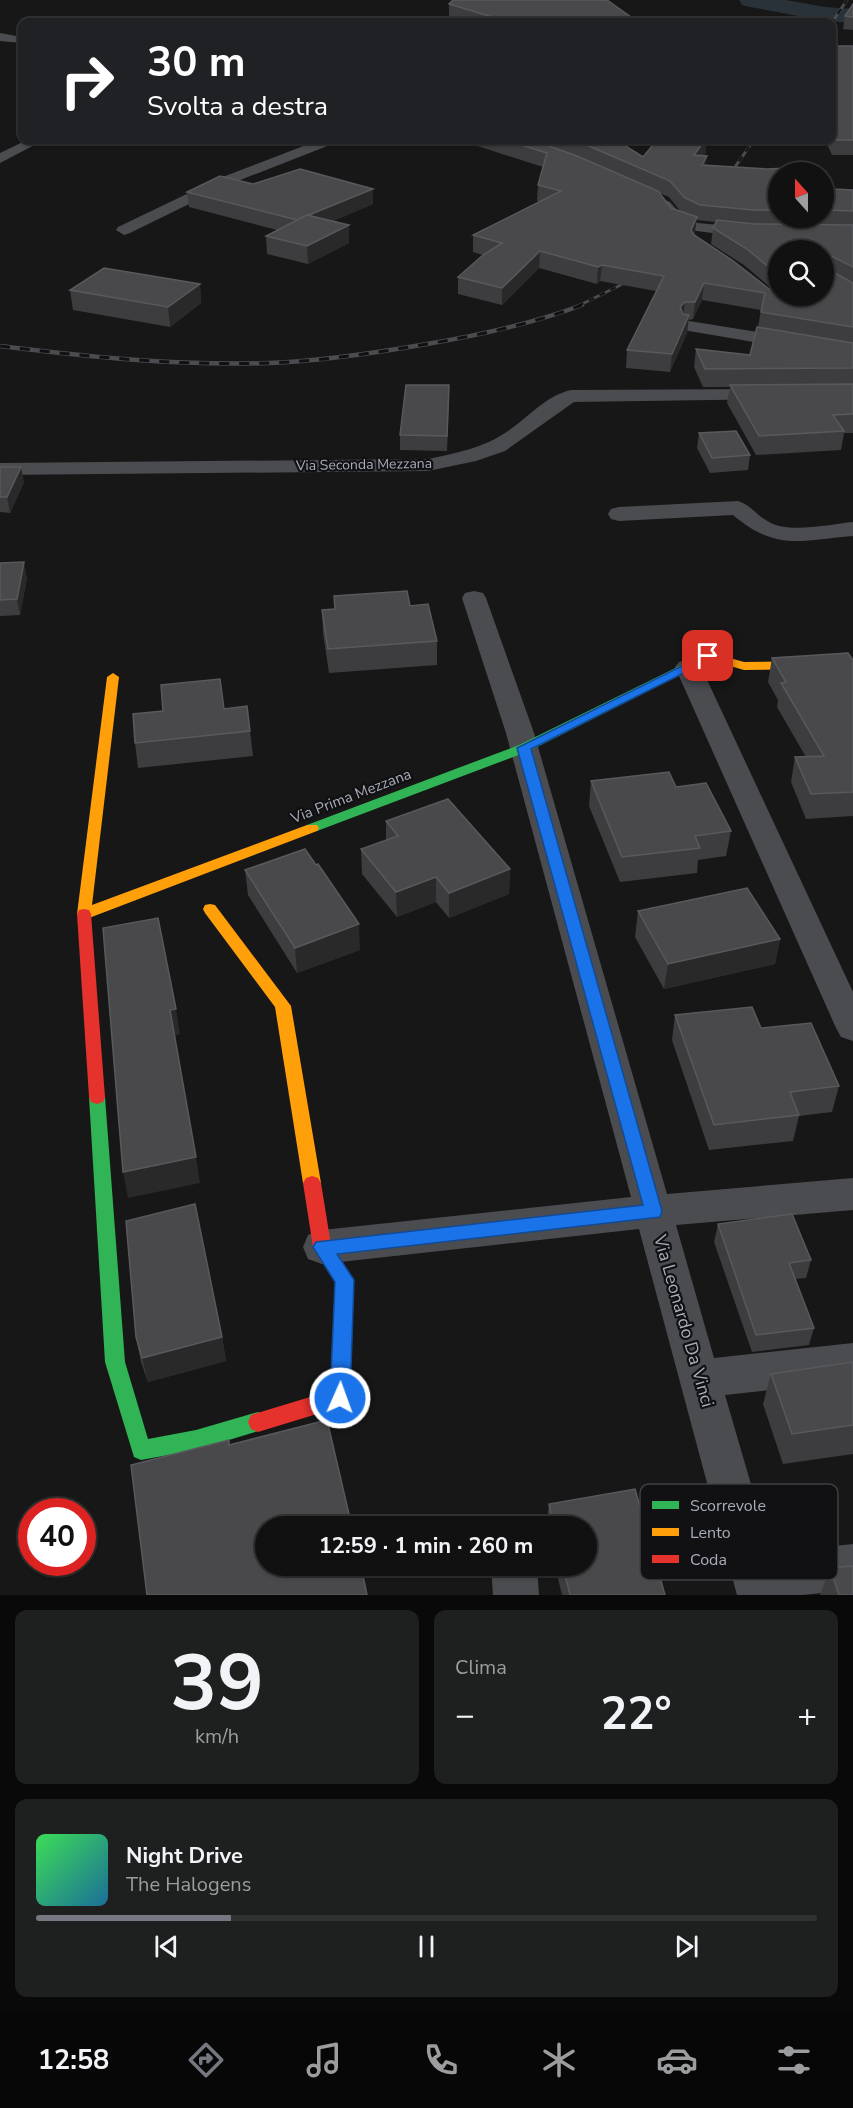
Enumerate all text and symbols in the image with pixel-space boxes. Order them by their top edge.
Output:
text: 30 m [147,34,246,91]
icon: right [48,42,126,120]
text: Svolta a destra [147,88,328,125]
north arrow [768,162,834,228]
map controls [768,162,834,306]
button: search [768,240,834,306]
street label: Via Seconda Mezzana [295,454,432,475]
pin [682,630,733,681]
icon: arrive [691,639,724,672]
street label: Via Prima Mezzana [287,764,414,829]
street label: Via Leonardo Da Vinci [648,1231,720,1410]
position arrow [308,1366,372,1430]
legend [640,1484,838,1580]
text: Scorrevole [690,1495,766,1517]
speed limit sign: 40 [18,1498,96,1576]
text: Lento [690,1522,731,1544]
text: 12:59 · 1 min · 260 m [319,1531,533,1561]
text: Coda [690,1549,727,1571]
text: 39 [170,1630,264,1737]
text: Clima [455,1654,507,1681]
text: 22° [600,1684,672,1745]
text: − [455,1693,475,1738]
text: + [797,1693,817,1738]
text: km/h [195,1723,239,1750]
text: Night Drive [126,1841,243,1871]
text: The Halogens [126,1871,251,1898]
icon: previous [150,1930,183,1963]
icon: pause [410,1930,443,1963]
icon: next [670,1930,703,1963]
icon: directions [185,2039,227,2081]
icon: music [303,2039,345,2081]
icon: phone [420,2039,462,2081]
icon: climate [538,2039,580,2081]
icon: car [656,2039,698,2081]
icon: filters [773,2039,815,2081]
text: 12:58 [38,2042,109,2079]

